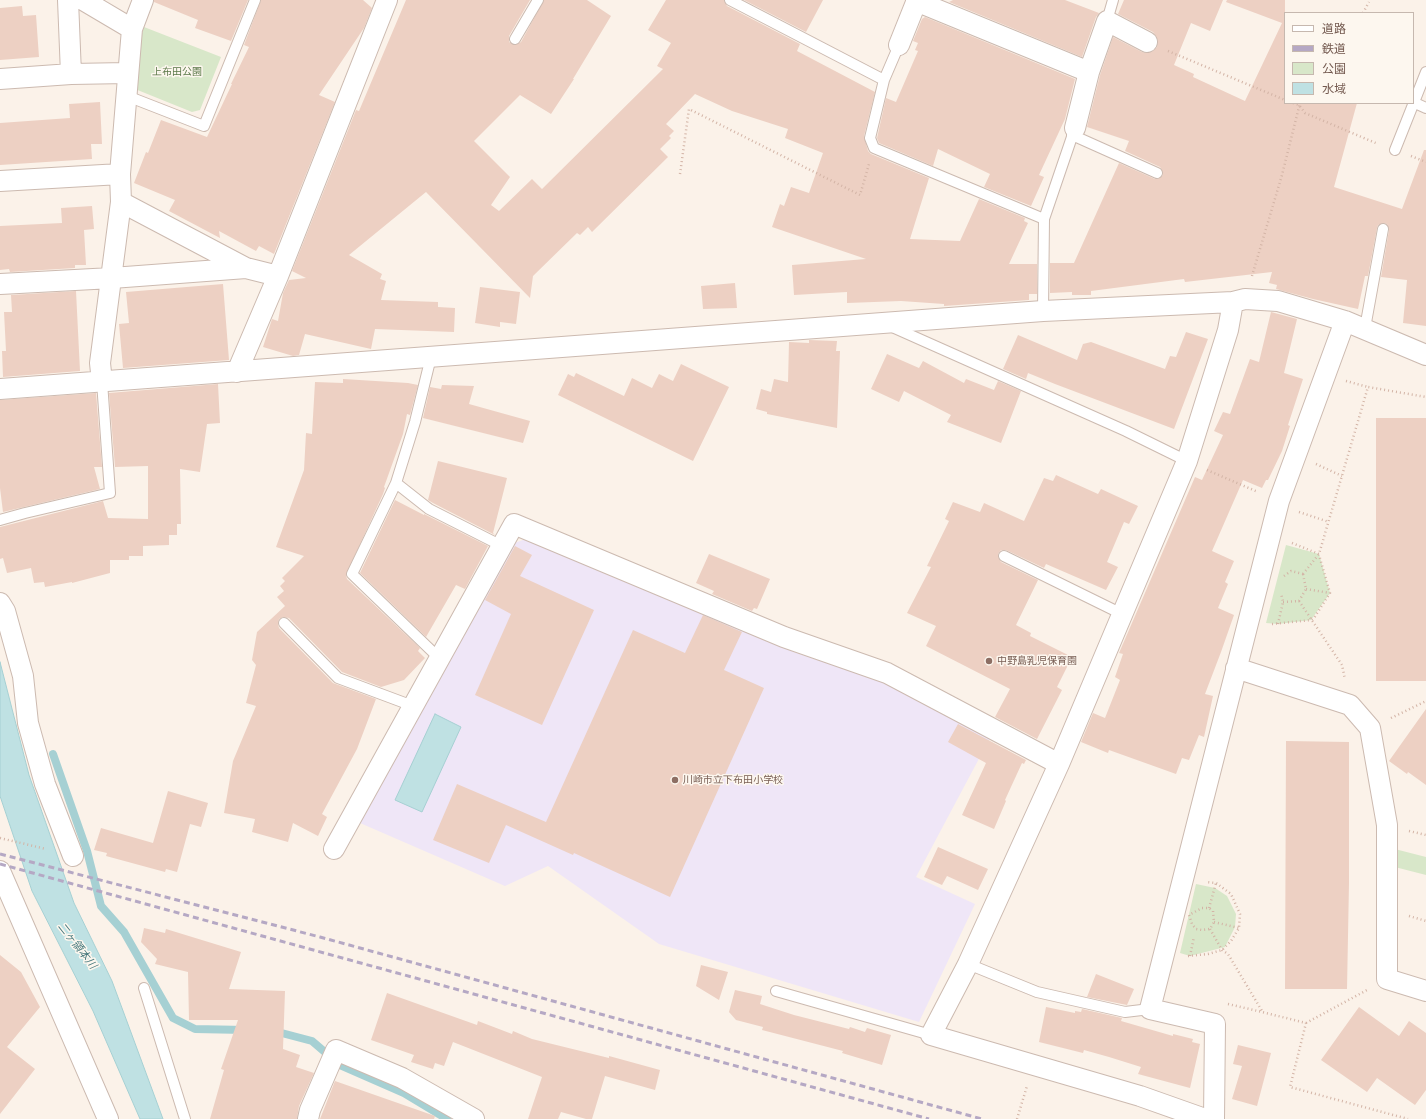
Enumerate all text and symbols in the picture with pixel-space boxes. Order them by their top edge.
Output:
legend [1284,12,1414,104]
text: 道路 [1322,20,1346,37]
text: 鉄道 [1322,40,1346,57]
text: 公園 [1322,60,1346,77]
park label: 上布田公園 [152,66,202,78]
text: 水域 [1322,80,1346,97]
place label: 中野島乳児保育園 [997,655,1077,667]
marker: 中野島乳児保育園 [984,656,994,666]
place label: 川崎市立下布田小学校 [683,774,783,786]
marker: 川崎市立下布田小学校 [670,775,680,785]
water label: 二ヶ領本川 [55,920,99,972]

